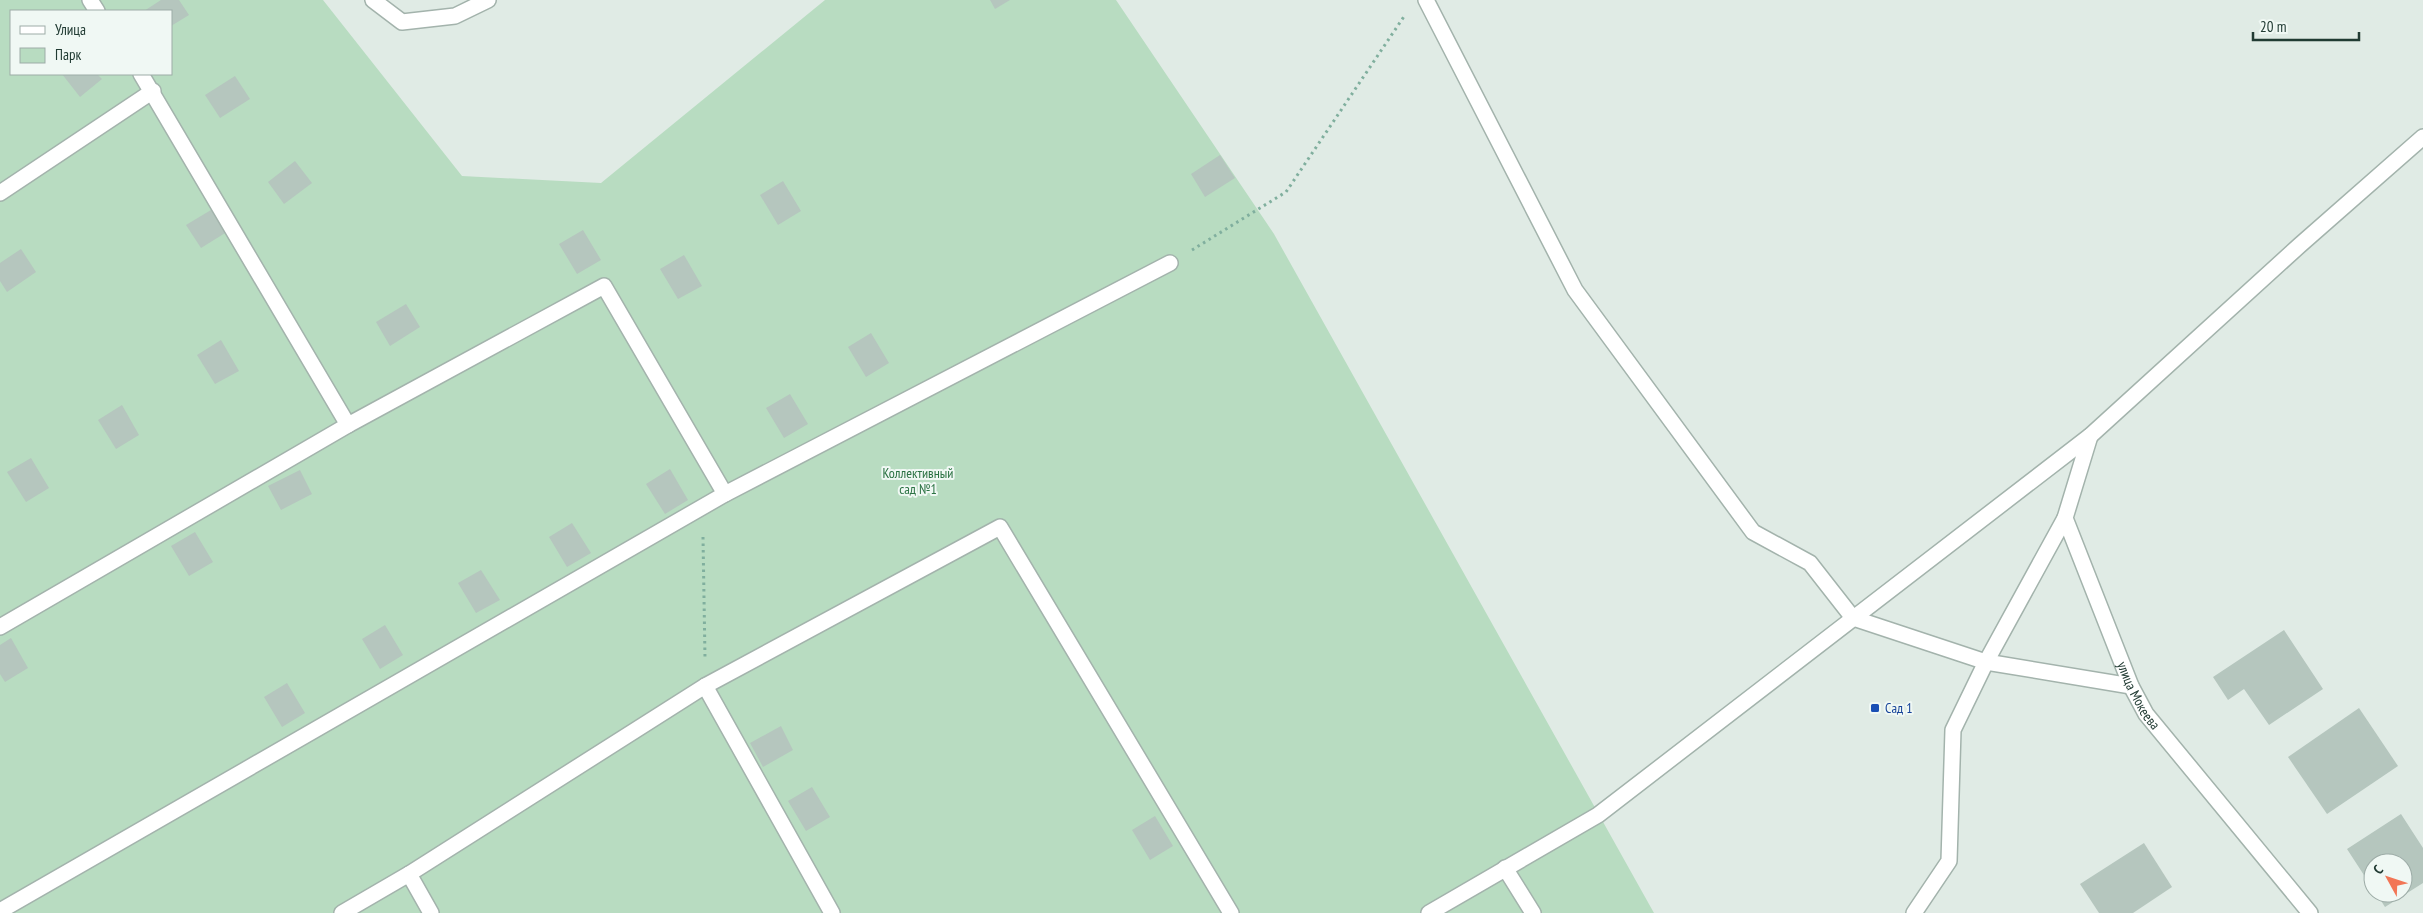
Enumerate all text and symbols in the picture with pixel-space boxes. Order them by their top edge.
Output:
legend [10,10,172,75]
scale bar [2253,10,2359,42]
text: 20 m [2260,17,2286,36]
text: Улица [55,20,86,39]
text: Парк [55,45,81,64]
park label: Коллективный сад №1 [883,464,953,498]
street label: улица Мокеева [2113,659,2164,733]
place label: Сад 1 [1885,699,1912,717]
marker: Сад 1 [1869,702,1881,714]
north arrow [2363,853,2413,903]
text: С [2369,861,2387,878]

